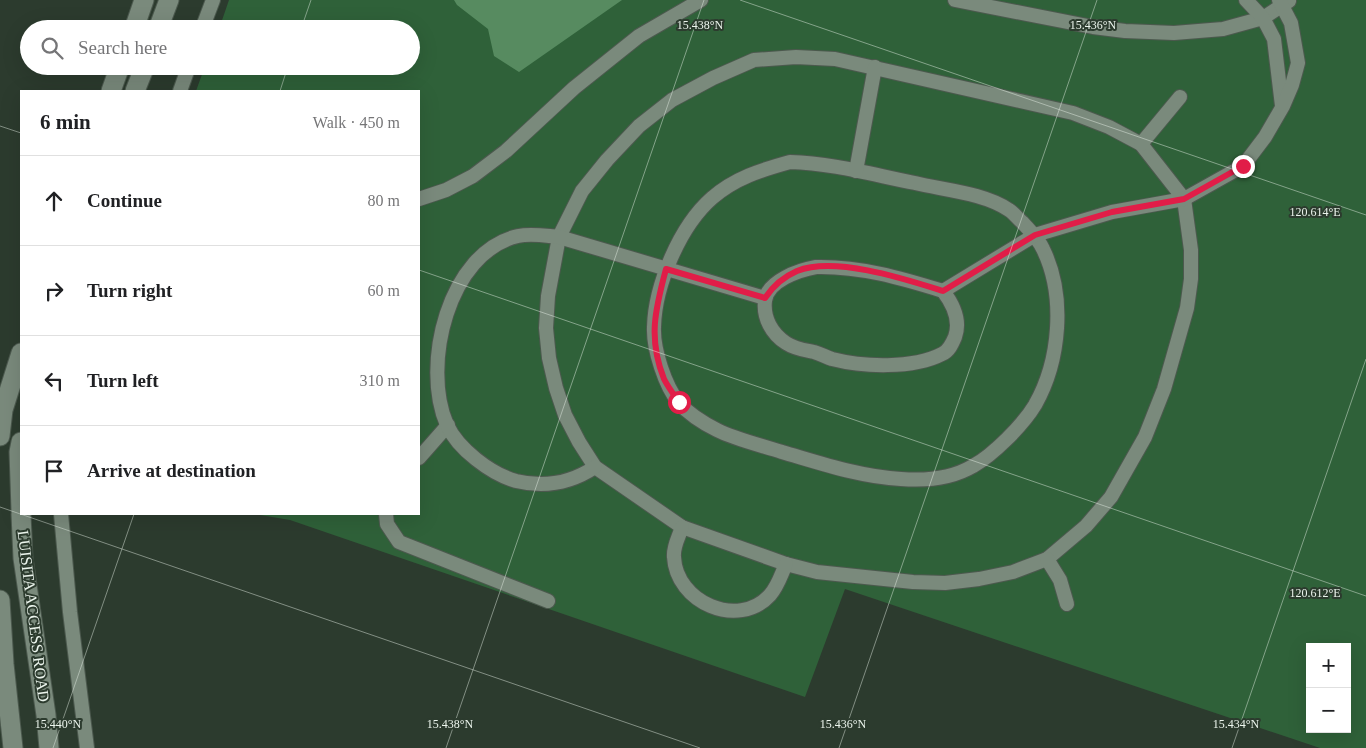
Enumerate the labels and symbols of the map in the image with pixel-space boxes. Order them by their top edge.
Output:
text: 15.438°N [677,18,724,32]
text: 15.436°N [1070,18,1117,32]
route end [1232,155,1255,178]
text: 120.614°E [1289,205,1341,219]
route start [668,391,691,414]
street label: LUISITA ACCESS ROAD [15,529,52,703]
text: 120.612°E [1289,586,1341,600]
text: 15.440°N [35,717,82,731]
text: 15.438°N [427,717,474,731]
text: 15.436°N [820,717,867,731]
text: 15.434°N [1213,717,1260,731]

